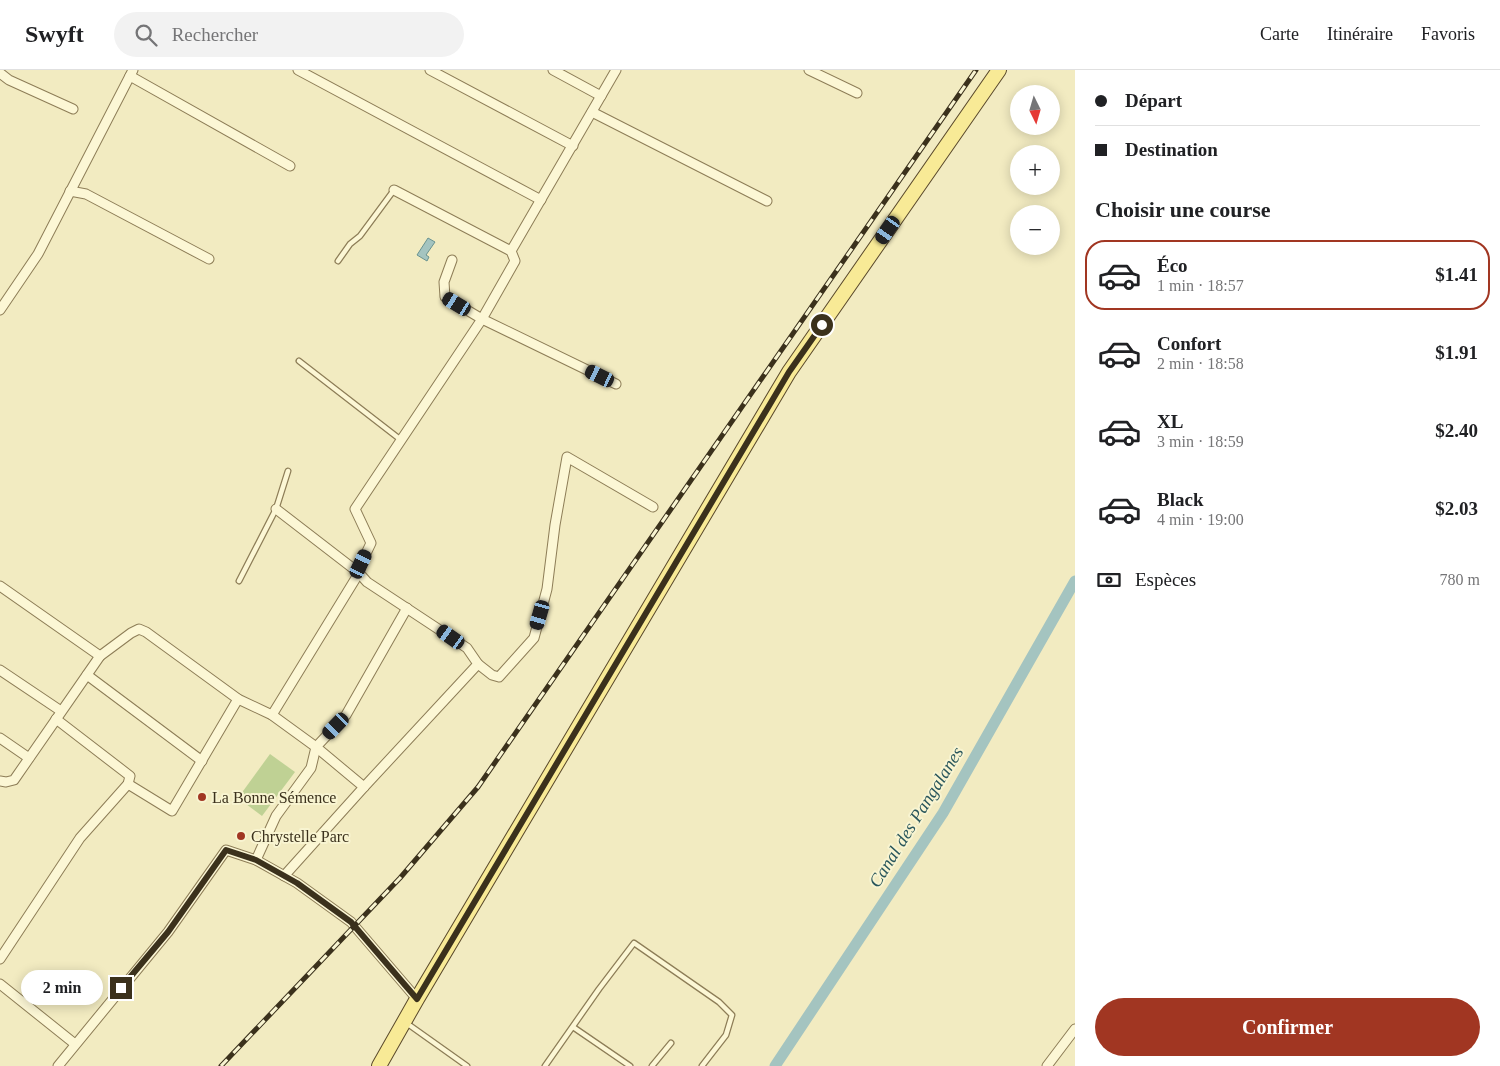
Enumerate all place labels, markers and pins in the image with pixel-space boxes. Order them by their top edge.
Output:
place label: La Bonne Sémence [212,789,336,806]
marker: La Bonne Sémence [196,791,208,803]
place label: Chrystelle Parc [251,828,349,846]
marker: Chrystelle Parc [235,830,247,842]

